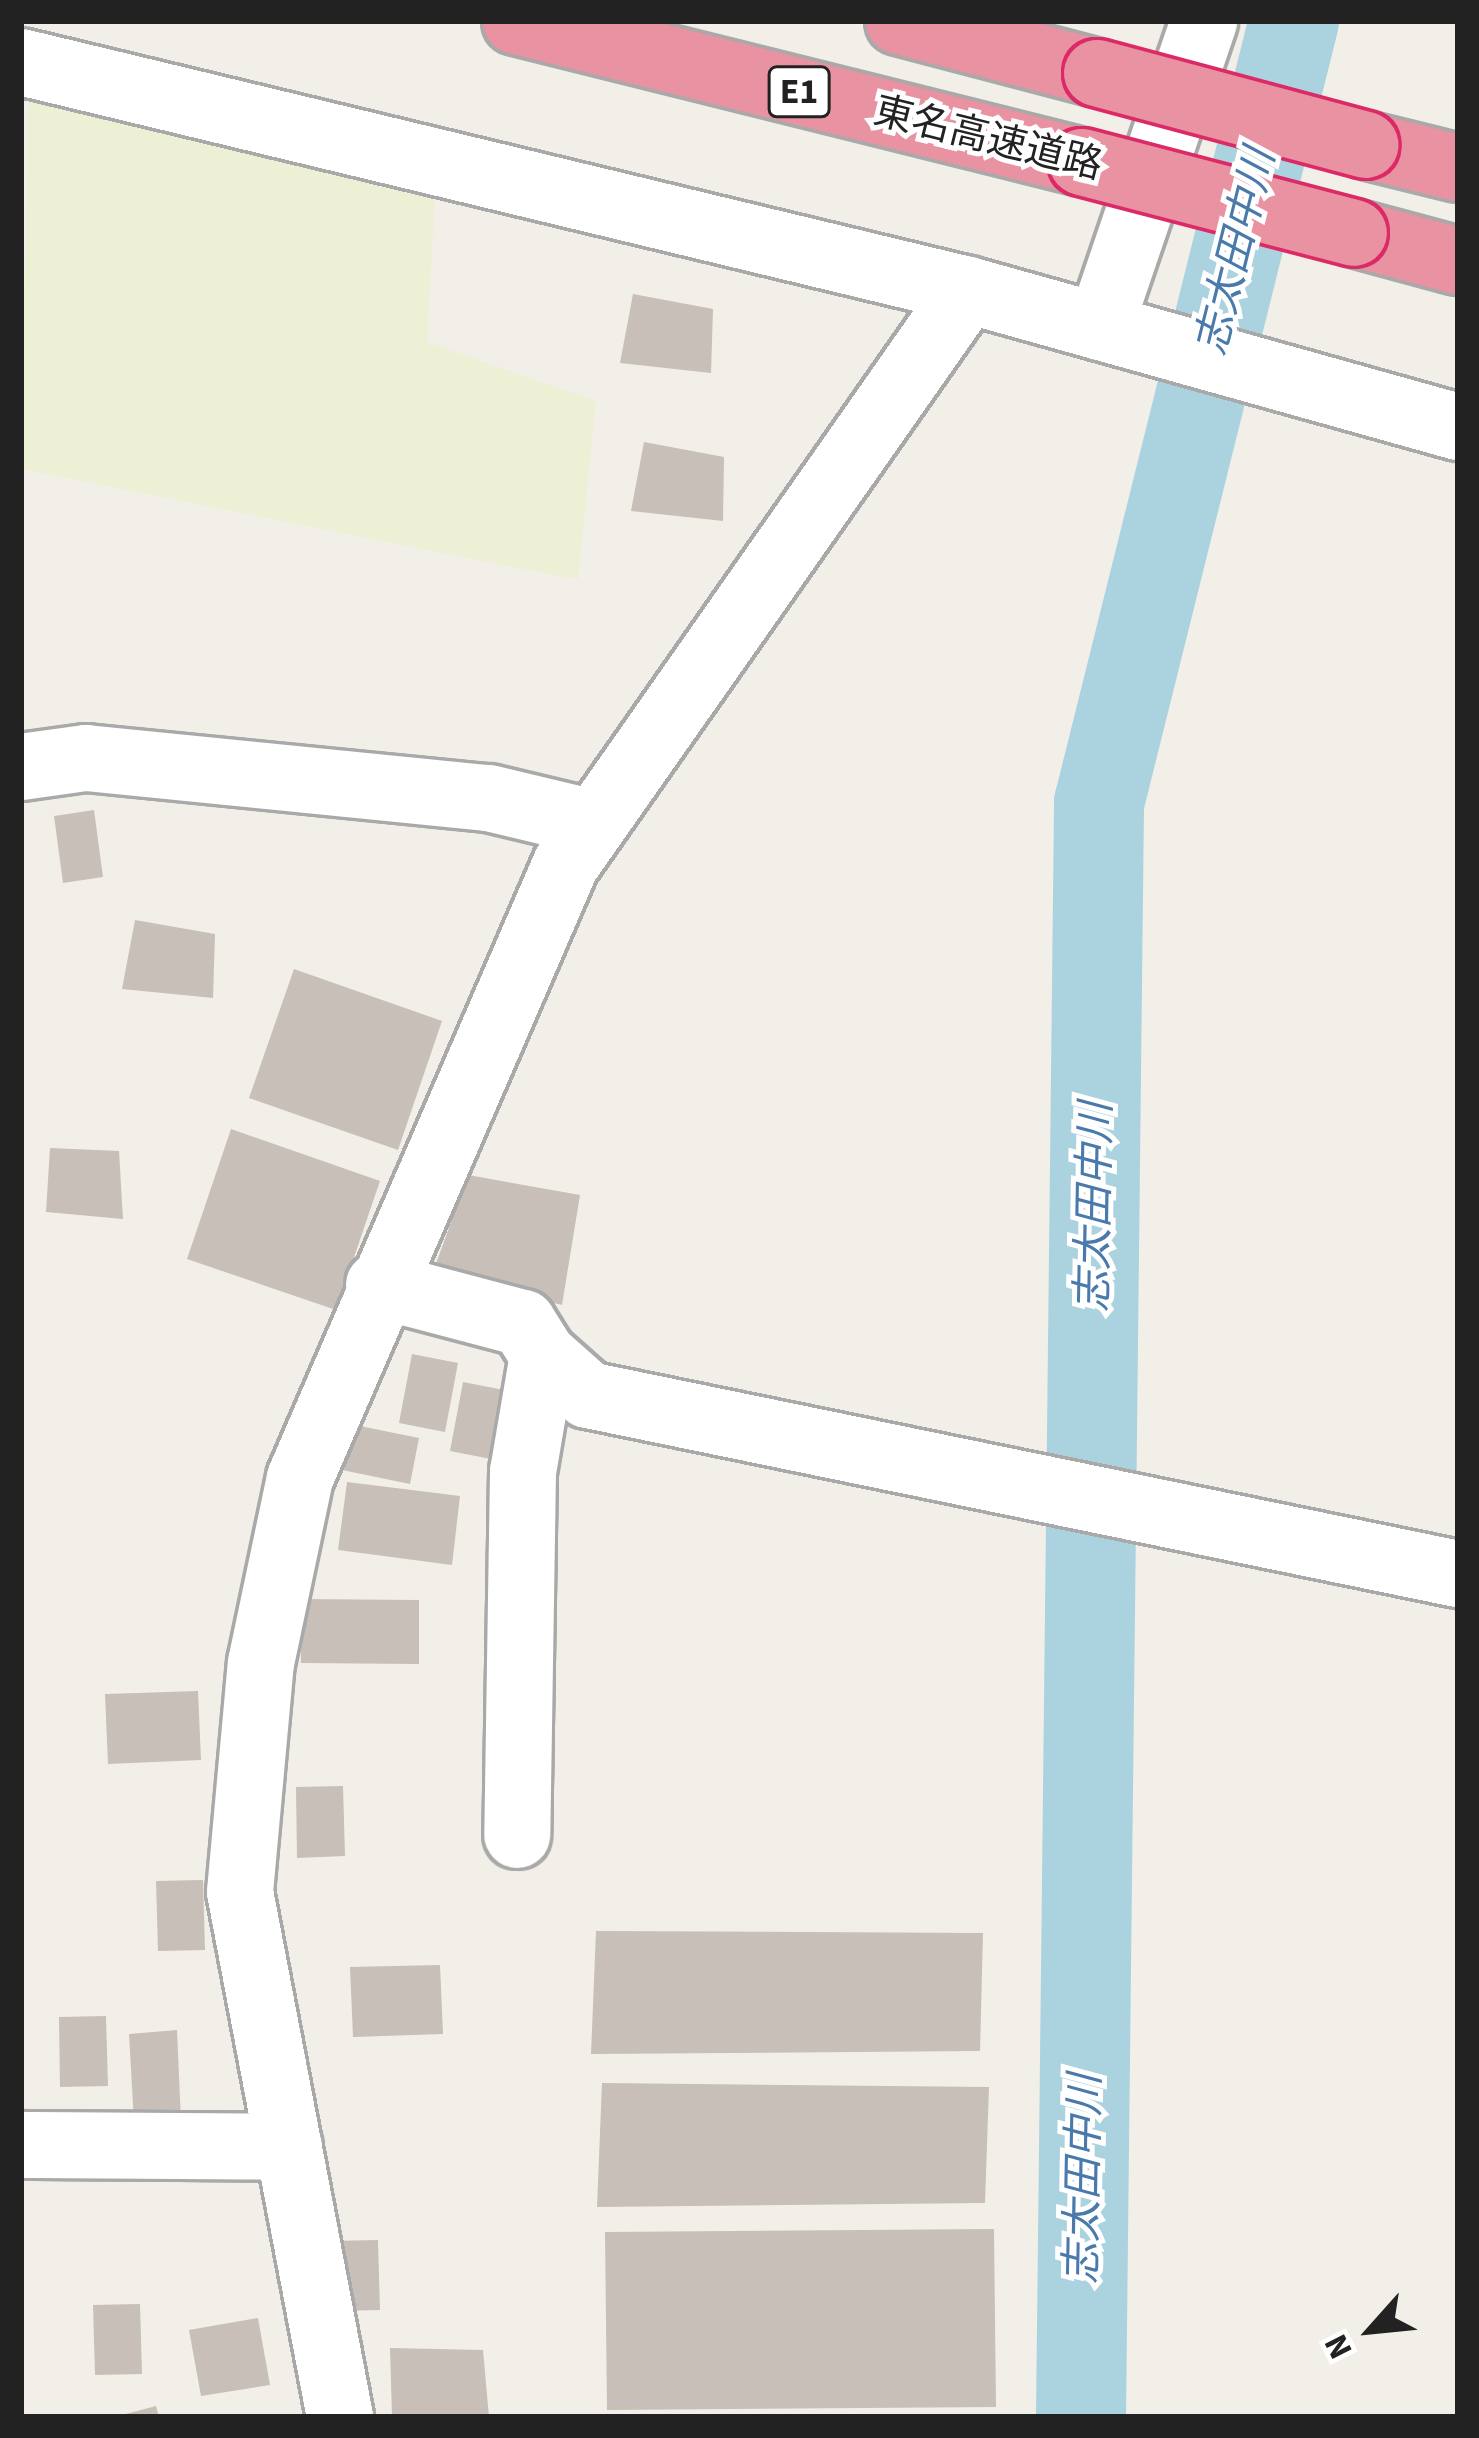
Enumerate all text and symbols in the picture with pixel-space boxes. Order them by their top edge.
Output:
road number: E1 [766,62,832,122]
street label: 東名高速道路 [869,88,1107,190]
water label: 志太田中川 [1186,144,1286,360]
water label: 志太田中川 [1068,1102,1122,1312]
water label: 志太田中川 [1057,2074,1111,2284]
north arrow [1311,2270,1431,2390]
text: N [1313,2326,1364,2367]

